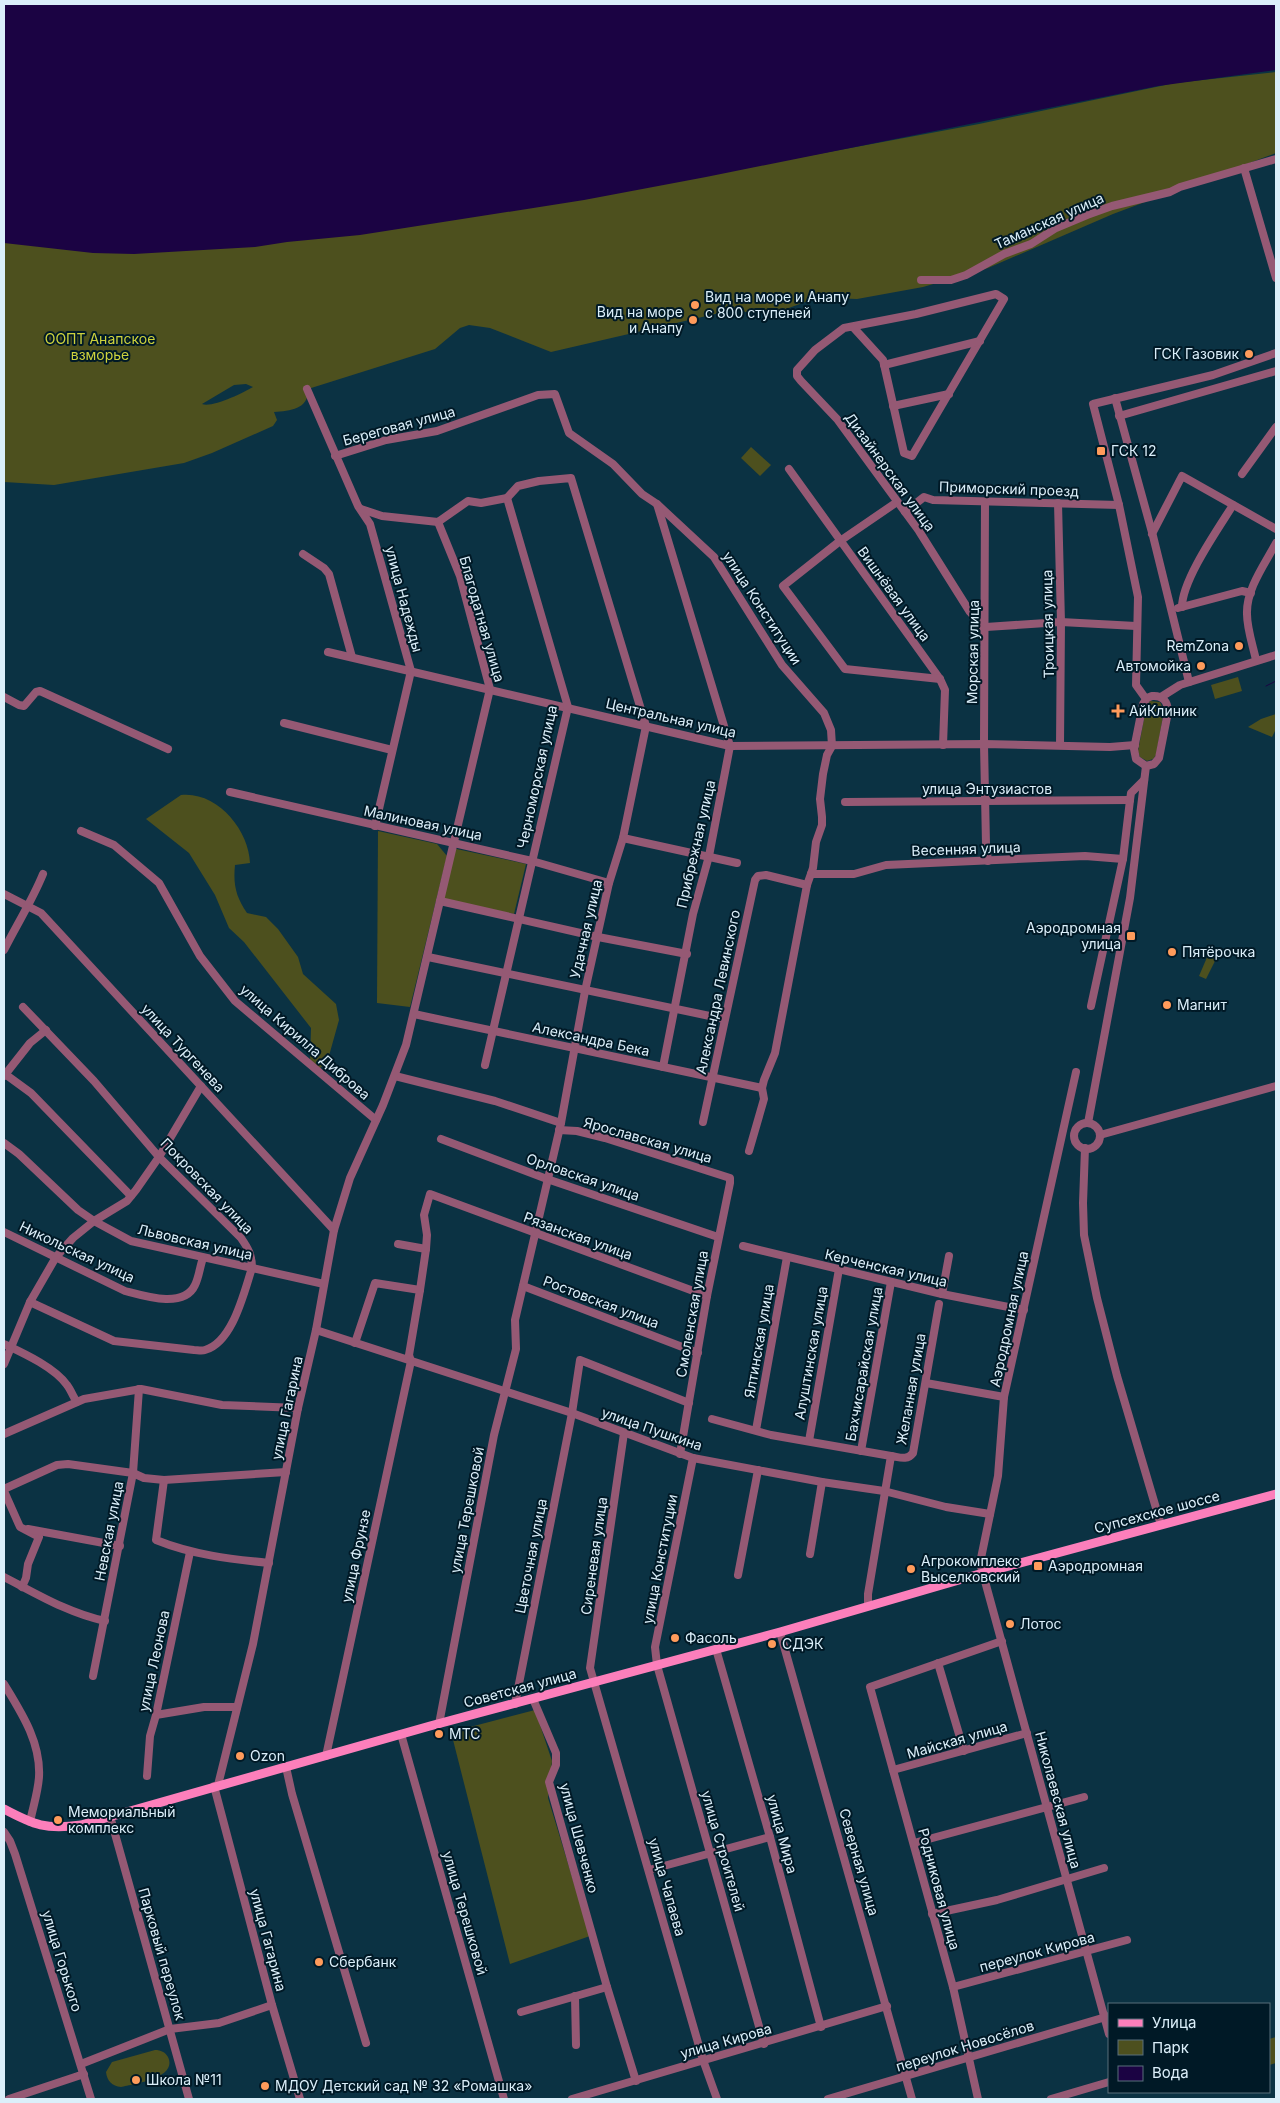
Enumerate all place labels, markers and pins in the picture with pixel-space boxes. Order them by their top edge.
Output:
place label: Вид на море и Анапу с 800 ступеней [705,288,849,321]
marker: Вид на море и Анапу с 800 ступеней [689,299,701,311]
place label: Вид на море и Анапу [597,303,683,336]
marker: Вид на море и Анапу [687,314,699,326]
place label: ГСК Газовик [1154,345,1239,362]
marker: ГСК Газовик [1243,348,1255,360]
place label: ГСК 12 [1111,442,1157,459]
marker: ГСК 12 [1095,445,1107,457]
place label: RemZona [1166,637,1229,654]
marker: RemZona [1233,640,1245,652]
place label: Автомойка [1116,657,1191,674]
marker: Автомойка [1195,660,1207,672]
place label: АйКлиник [1129,702,1197,719]
marker: АйКлиник [1111,704,1125,718]
place label: Аэродромная улица [1026,919,1121,952]
marker: Аэродромная улица [1125,930,1137,942]
place label: Пятёрочка [1182,943,1255,960]
marker: Пятёрочка [1166,946,1178,958]
place label: Магнит [1177,996,1227,1013]
marker: Магнит [1161,999,1173,1011]
place label: Агрокомплекс Выселковский [921,1552,1020,1585]
place label: Аэродромная [1048,1557,1143,1574]
marker: Аэродромная [1032,1560,1044,1572]
marker: Агрокомплекс Выселковский [905,1563,917,1575]
place label: Лотос [1020,1615,1062,1632]
marker: Лотос [1004,1618,1016,1630]
place label: Фасоль [685,1629,737,1646]
marker: Фасоль [669,1632,681,1644]
place label: СДЭК [782,1635,824,1652]
marker: СДЭК [766,1638,778,1650]
place label: МТС [449,1725,481,1742]
marker: МТС [433,1728,445,1740]
place label: Ozon [250,1747,285,1764]
marker: Ozon [234,1750,246,1762]
place label: Мемориальный комплекс [68,1803,175,1836]
marker: Мемориальный комплекс [52,1814,64,1826]
place label: Сбербанк [329,1953,397,1970]
marker: Сбербанк [313,1956,325,1968]
place label: Школа №11 [146,2071,222,2088]
marker: Школа №11 [130,2074,142,2086]
place label: МДОУ Детский сад № 32 «Ромашка» [275,2077,532,2094]
marker: МДОУ Детский сад № 32 «Ромашка» [259,2080,271,2092]

